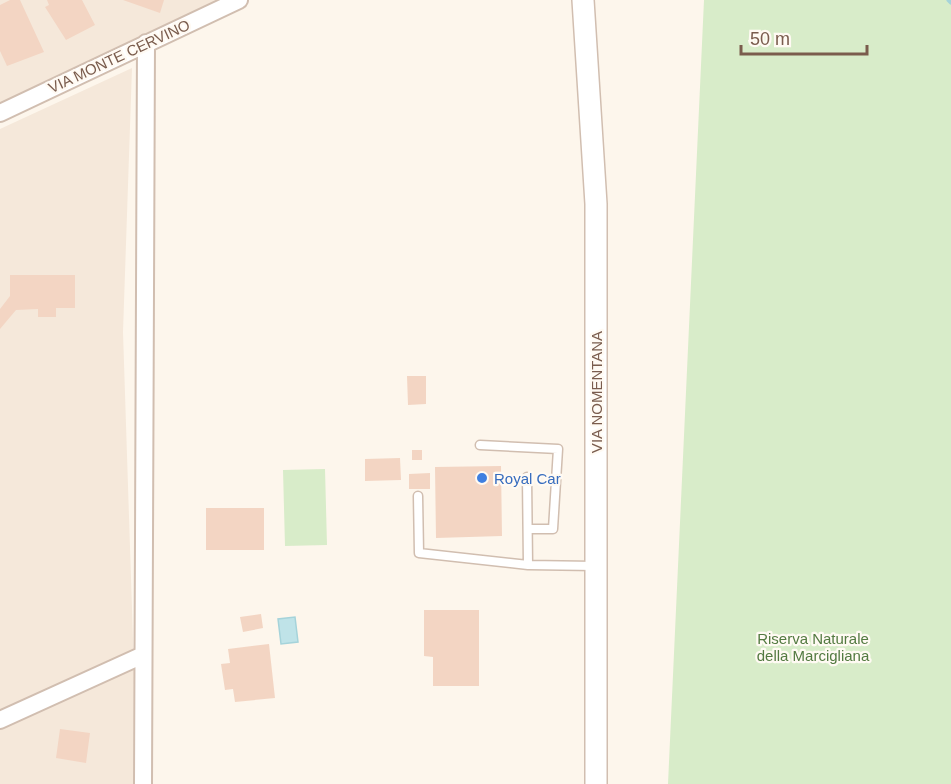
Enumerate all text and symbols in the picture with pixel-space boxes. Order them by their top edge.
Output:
street label: VIA MONTE CERVINO [46,16,192,96]
scale bar [741,18,867,56]
text: 50 m [750,29,790,49]
street label: VIA NOMENTANA [588,331,605,453]
place label: Royal Car [494,470,561,487]
marker: Royal Car [475,471,489,485]
park label: Riserva Naturale della Marcigliana [757,630,870,664]

